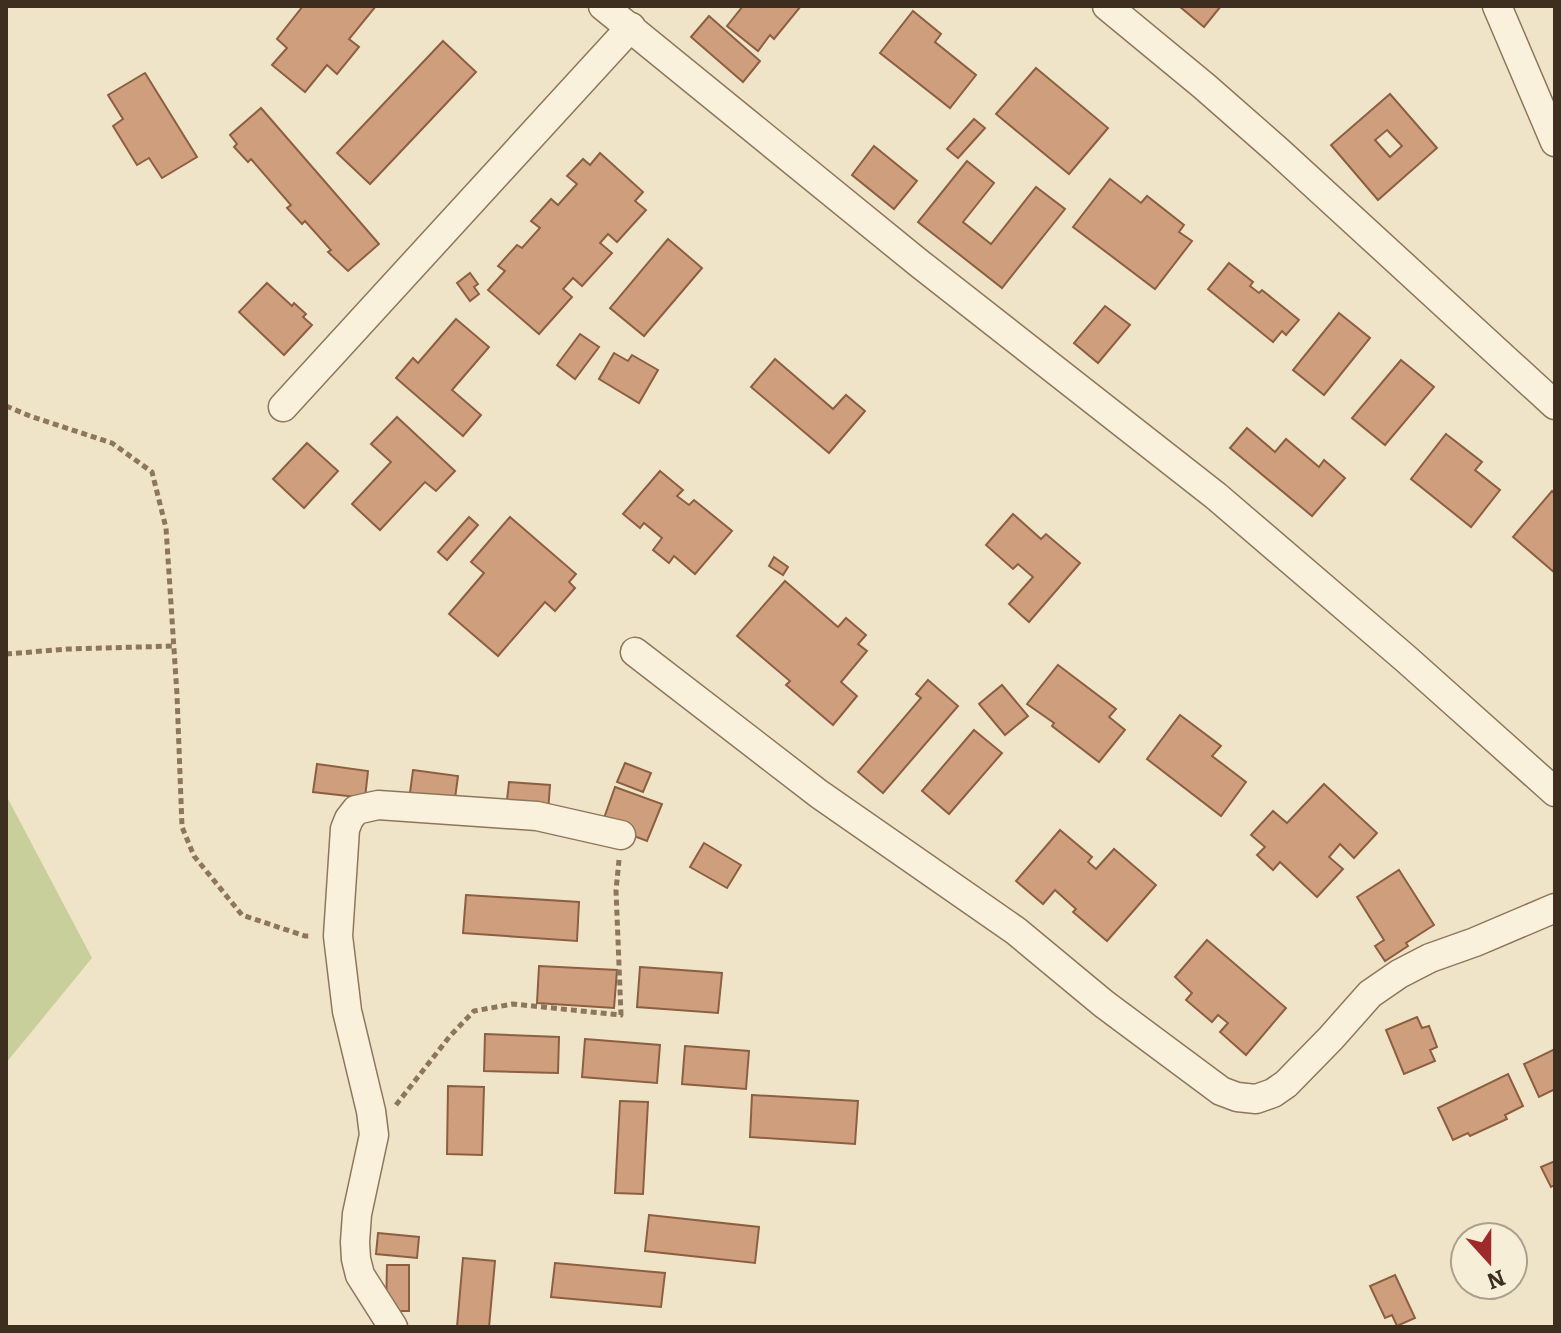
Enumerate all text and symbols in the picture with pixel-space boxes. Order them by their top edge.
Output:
north arrow [1449,1221,1529,1301]
text: N [1483,1264,1509,1295]

